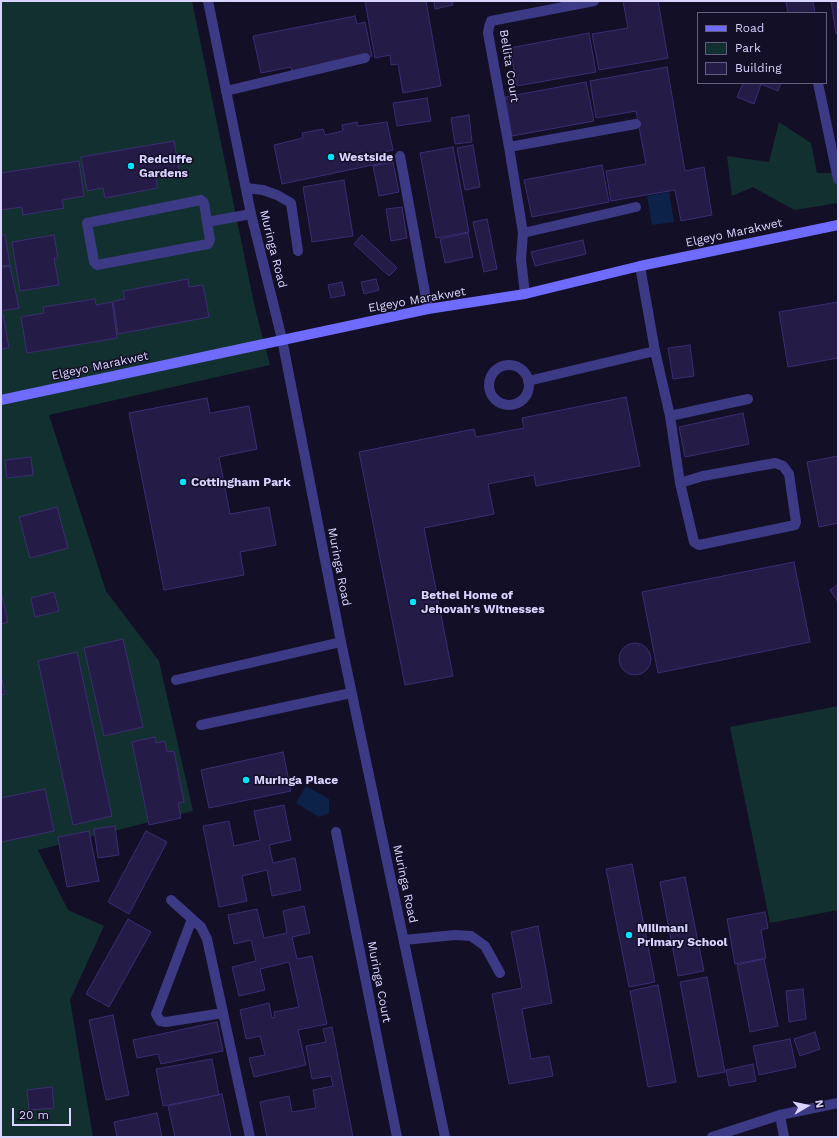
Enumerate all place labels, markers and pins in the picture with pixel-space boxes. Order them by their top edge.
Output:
place label: Westside [339,150,393,164]
place label: Redcliffe Gardens [139,152,193,180]
marker: Westside [326,152,336,162]
marker: Redcliffe Gardens [126,161,136,171]
place label: Cottingham Park [191,475,291,489]
marker: Cottingham Park [178,477,188,487]
place label: Bethel Home of Jehovah's Witnesses [421,588,545,616]
marker: Bethel Home of Jehovah's Witnesses [408,597,418,607]
place label: Muringa Place [254,773,338,787]
marker: Muringa Place [241,775,251,785]
place label: Milimani Primary School [637,921,728,949]
marker: Milimani Primary School [624,930,634,940]

